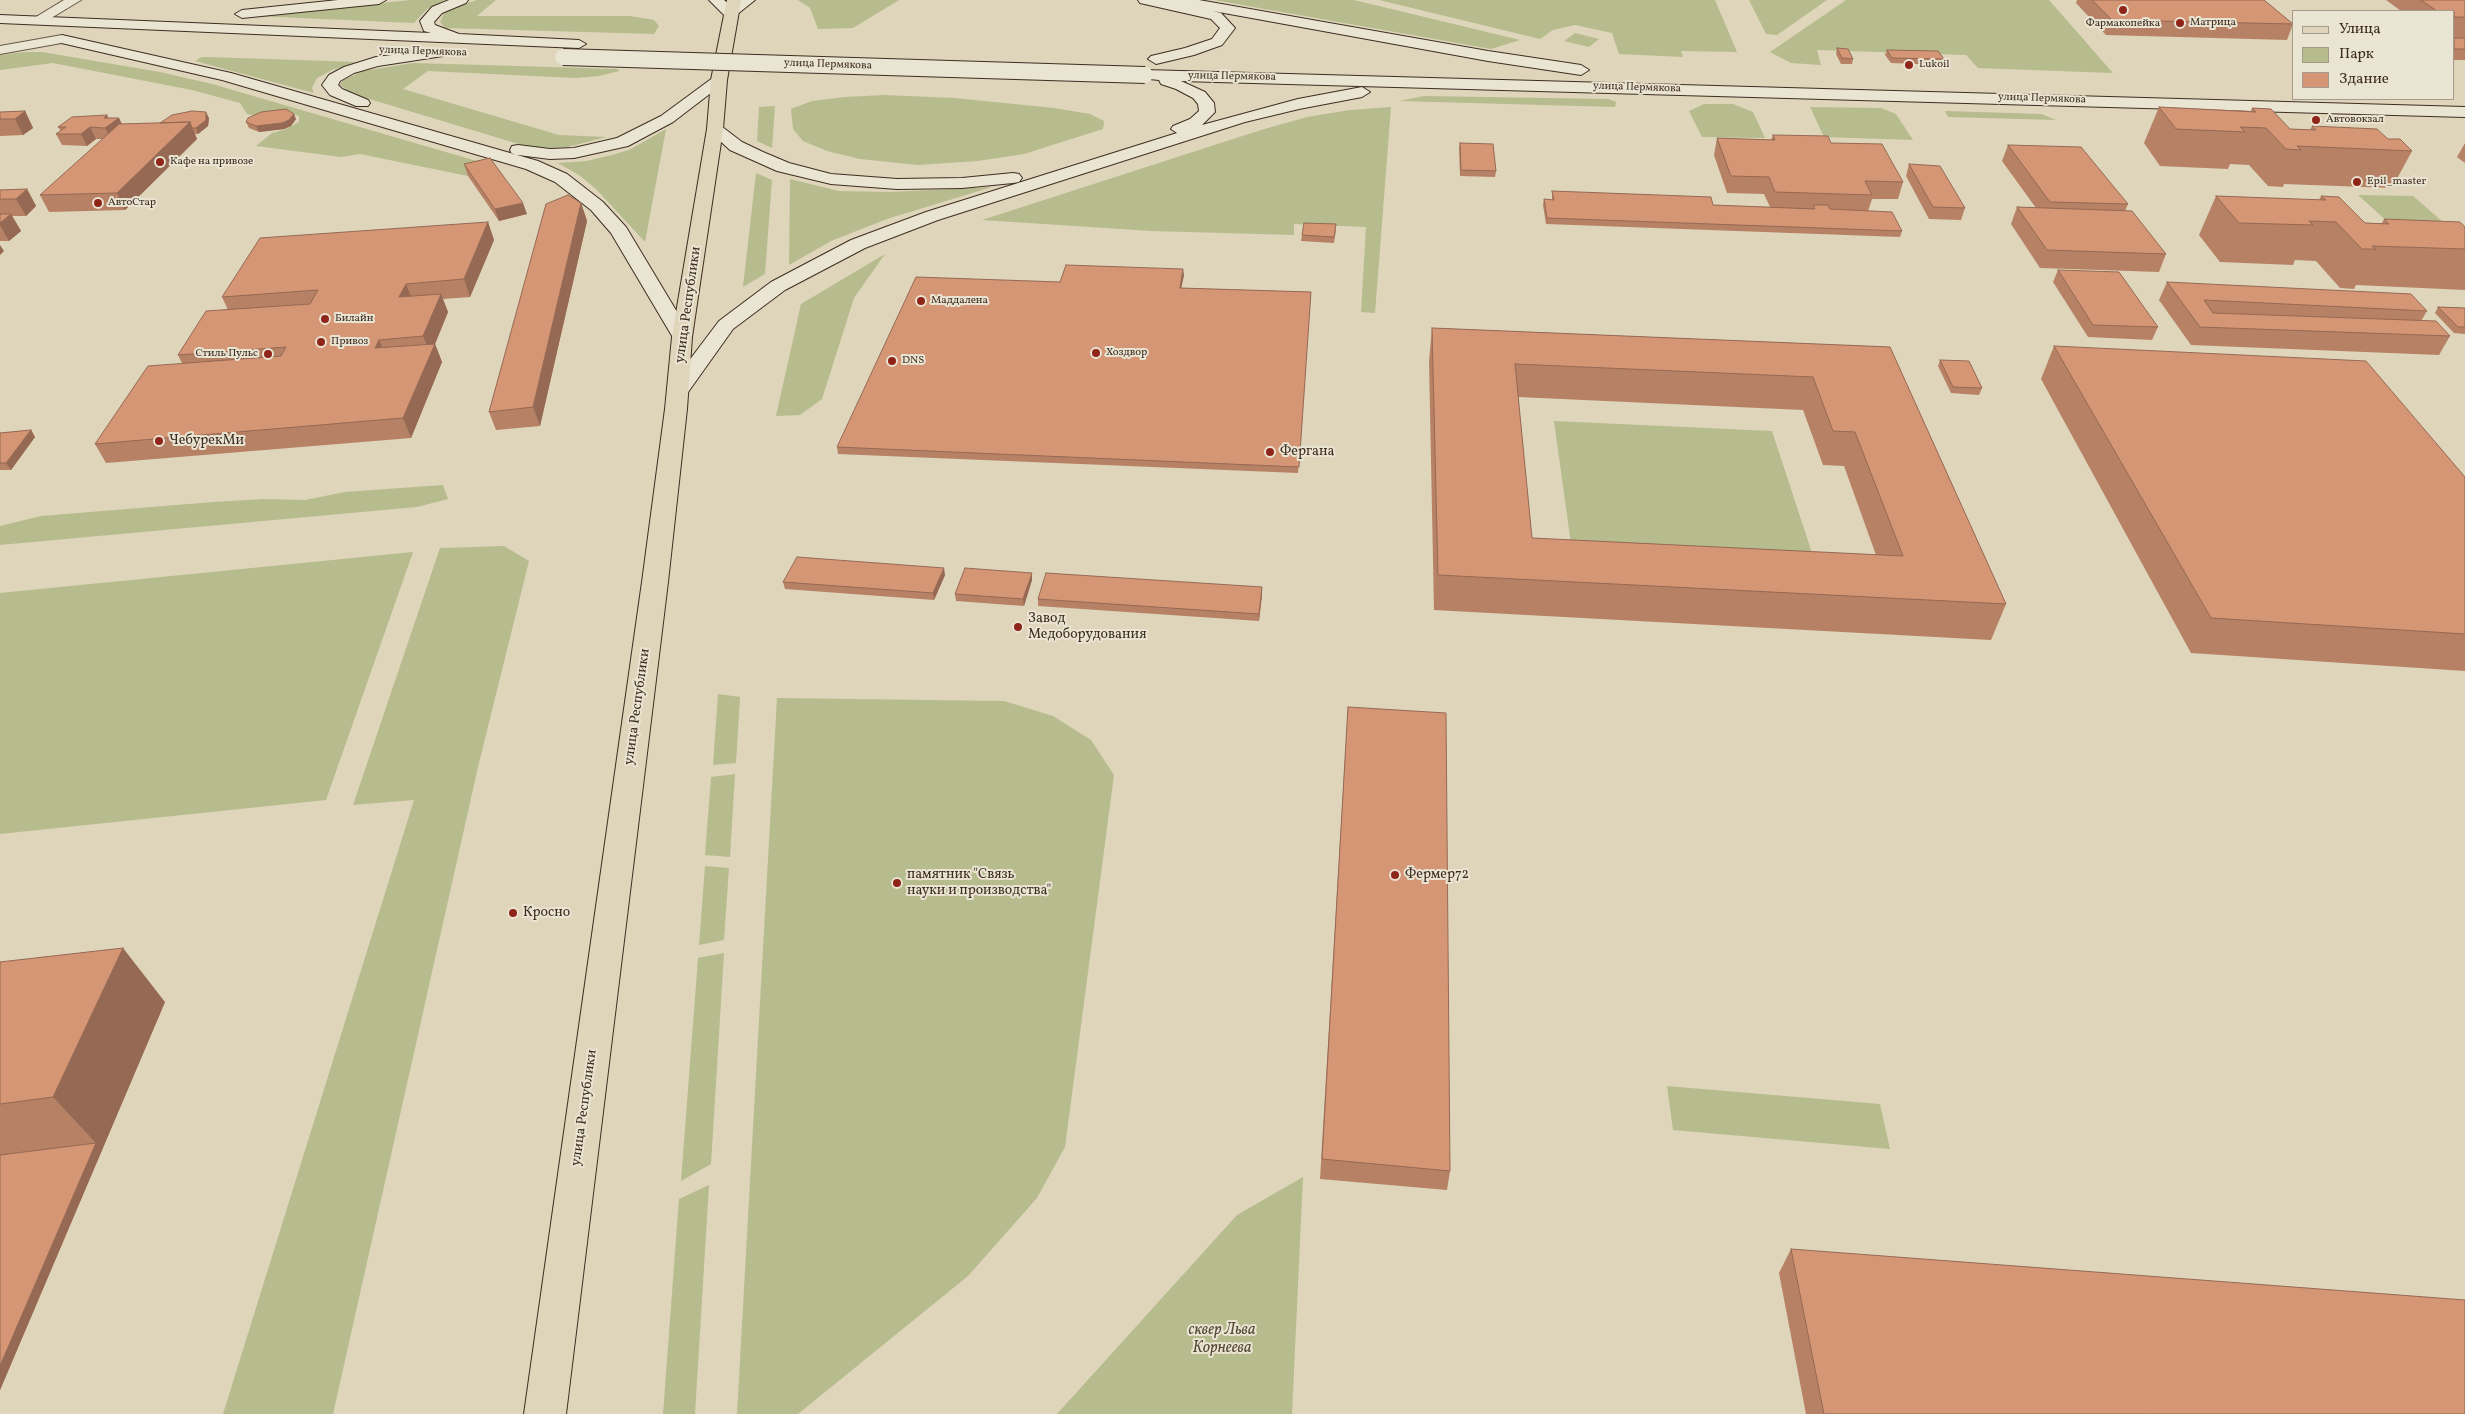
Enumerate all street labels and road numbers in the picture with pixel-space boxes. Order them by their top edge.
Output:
street label: улица Пермякова [379,44,467,60]
street label: улица Пермякова [784,57,872,73]
street label: улица Пермякова [1188,70,1276,84]
street label: улица Пермякова [1593,80,1681,96]
street label: улица Пермякова [1998,91,2086,107]
street label: улица Республики [672,246,706,364]
street label: улица Республики [621,648,655,766]
street label: улица Республики [568,1049,602,1167]

